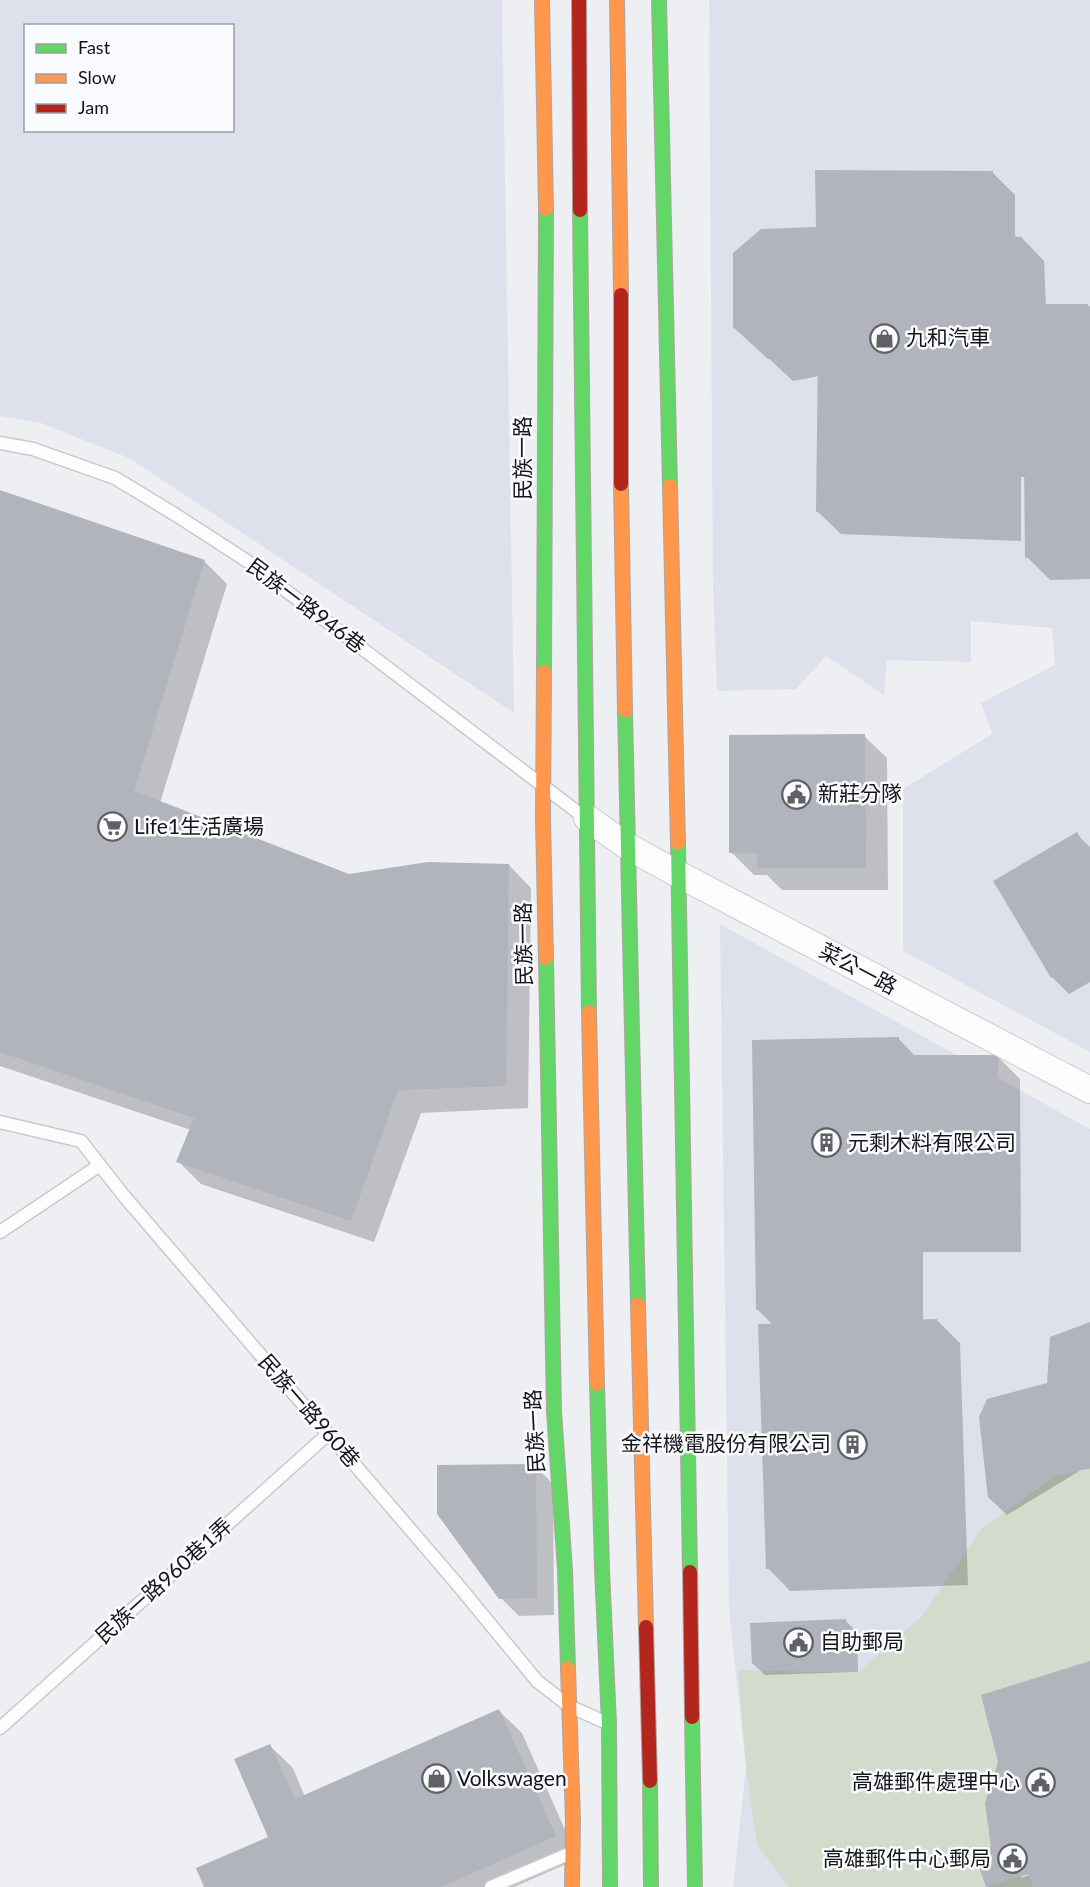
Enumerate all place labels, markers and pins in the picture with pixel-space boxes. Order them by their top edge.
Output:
shop icon: 九和汽車 [869,322,901,354]
place label: 九和汽車 [906,324,990,349]
public building icon: 新莊分隊 [781,778,813,810]
place label: 新莊分隊 [818,780,902,805]
supermarket icon: Life1生活廣場 [97,811,129,843]
place label: Life1生活廣場 [134,813,264,838]
building icon: 元剩木料有限公司 [811,1127,843,1159]
place label: 元剩木料有限公司 [848,1129,1016,1154]
building icon: 金祥機電股份有限公司 [836,1428,868,1460]
place label: 金祥機電股份有限公司 [621,1430,831,1455]
public building icon: 自助郵局 [783,1626,815,1658]
place label: 自助郵局 [820,1628,904,1653]
shop icon: Volkswagen [420,1763,452,1795]
place label: Volkswagen [457,1765,567,1790]
public building icon: 高雄郵件處理中心 [1025,1766,1057,1798]
place label: 高雄郵件處理中心 [852,1768,1020,1793]
public building icon: 高雄郵件中心郵局 [996,1843,1028,1875]
place label: 高雄郵件中心郵局 [823,1845,991,1870]

